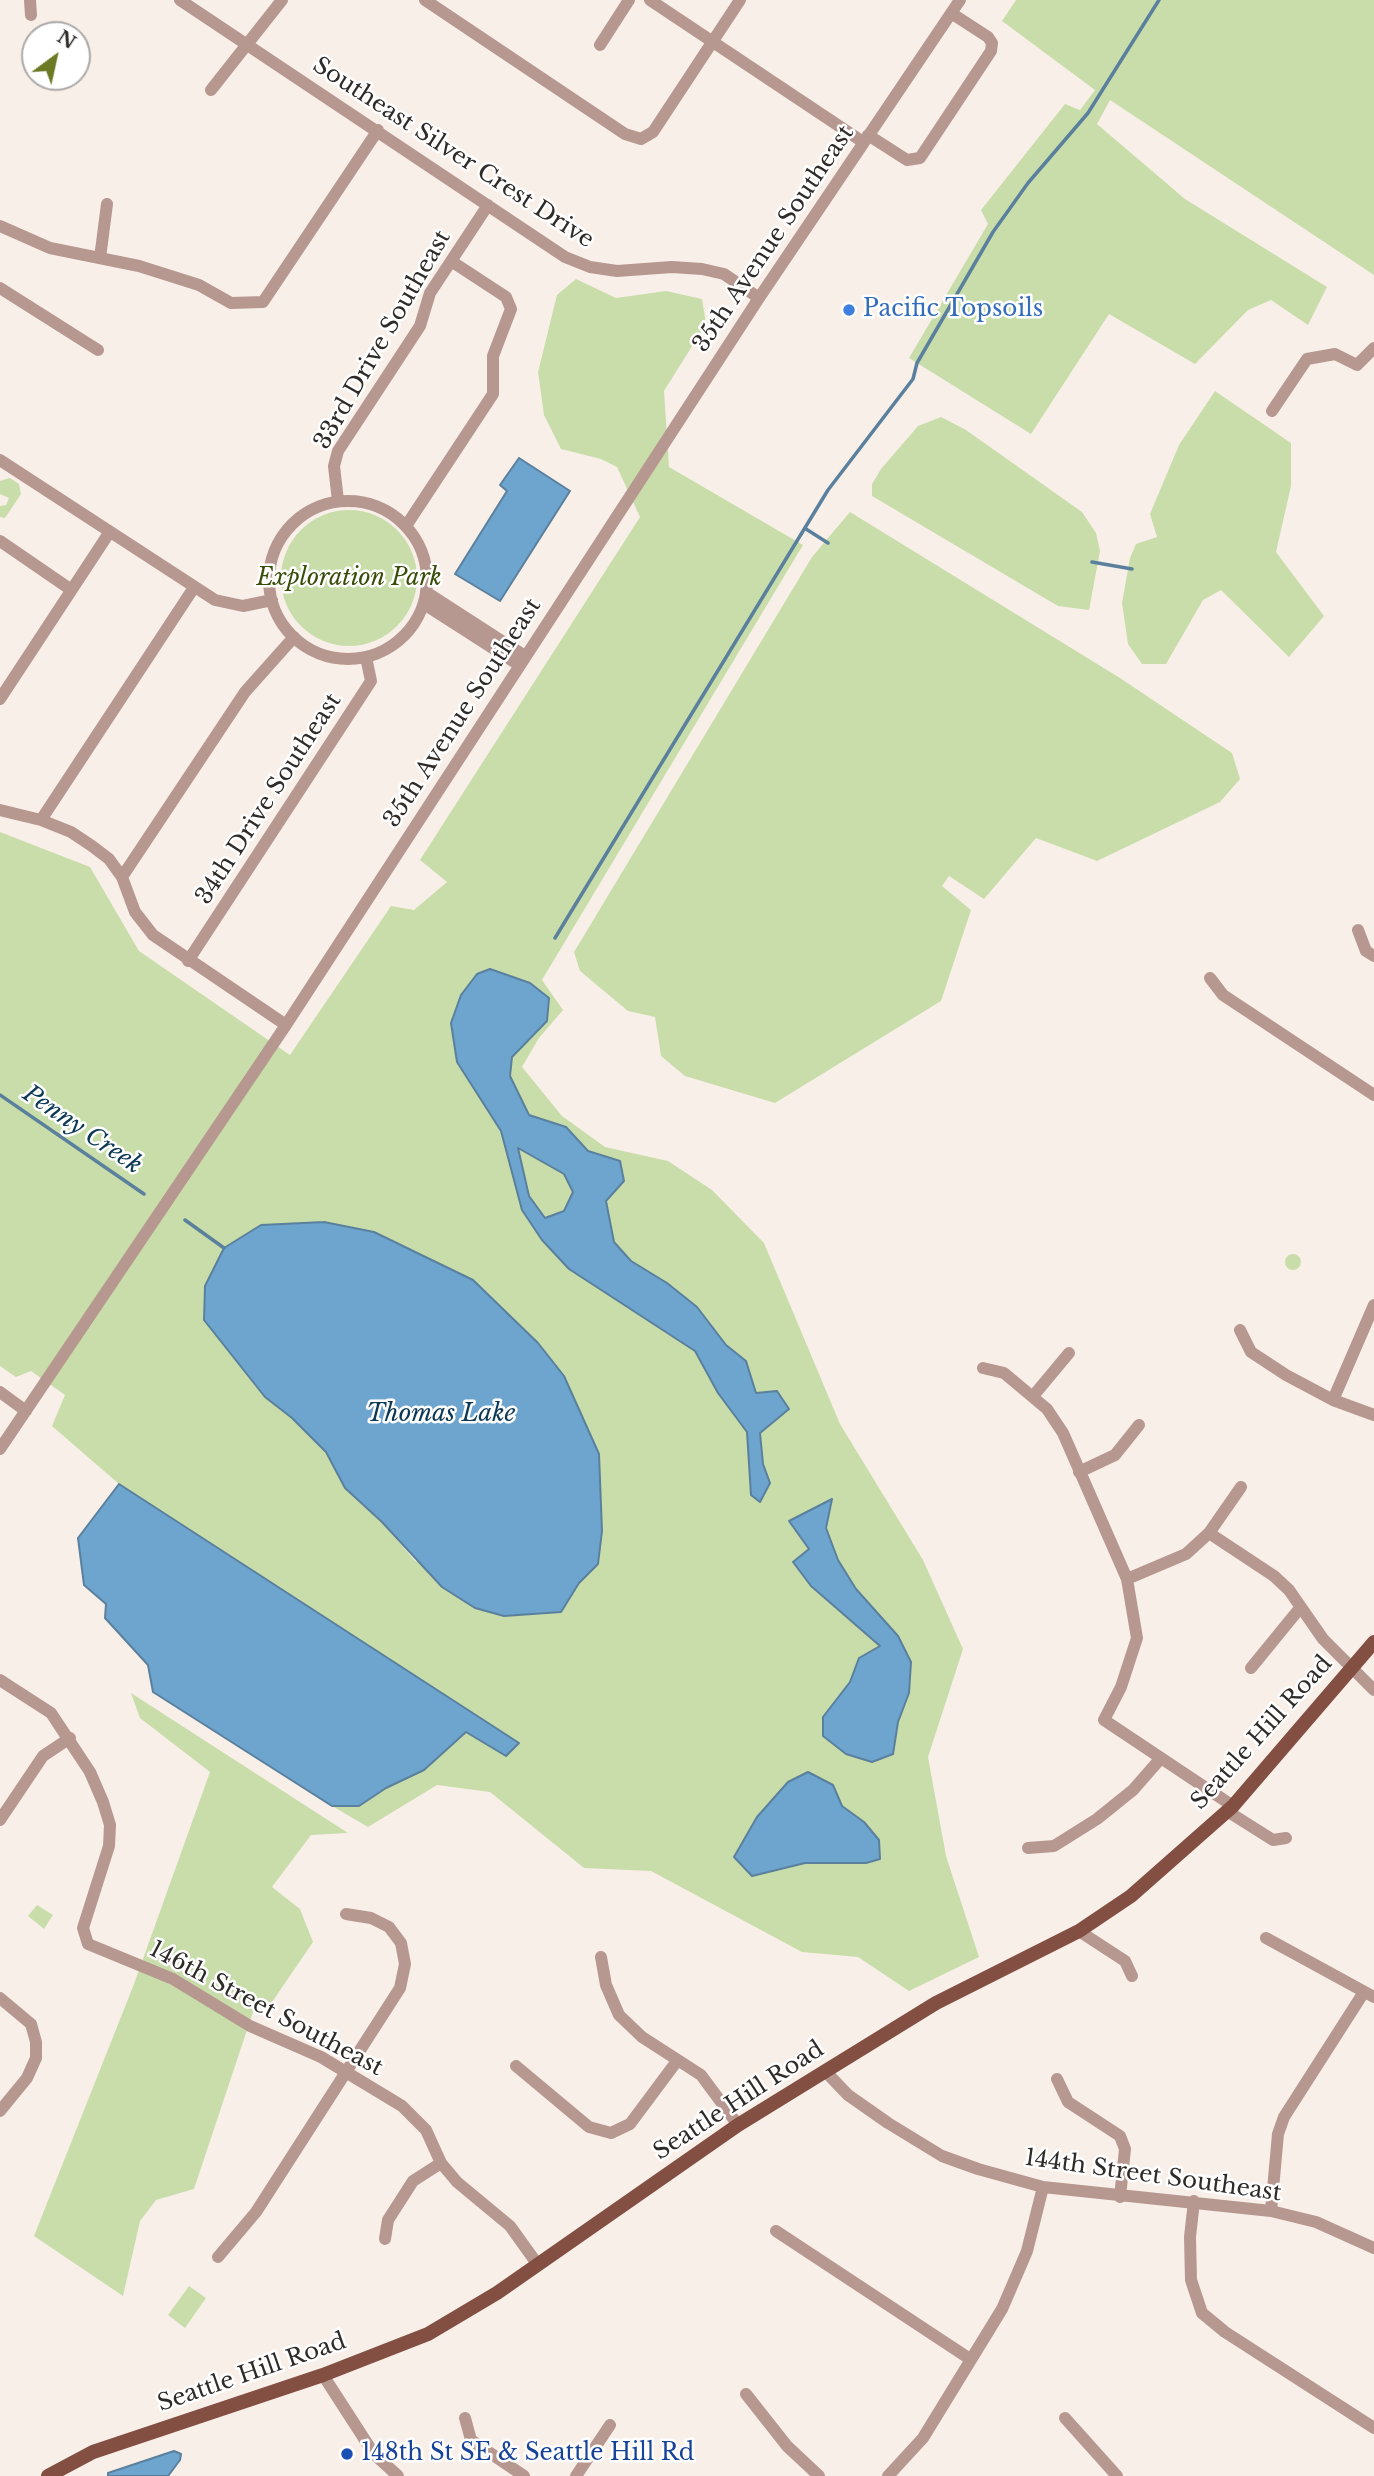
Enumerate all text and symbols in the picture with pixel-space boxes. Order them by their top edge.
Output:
north arrow [21,21,91,91]
text: N [53,25,80,54]
street label: Southeast Silver Crest Drive [307,52,599,254]
street label: 35th Avenue Southeast [688,120,860,358]
street label: 33rd Drive Southeast [309,226,457,454]
place label: Pacific Topsoils [863,296,1043,324]
marker: Pacific Topsoils [841,302,857,318]
park label: Exploration Park [256,565,442,593]
street label: 35th Avenue Southeast [379,593,547,833]
street label: 34th Drive Southeast [190,688,348,910]
water label: Penny Creek [17,1080,147,1180]
water label: Thomas Lake [367,1400,515,1428]
street label: Seattle Hill Road [1186,1650,1338,1816]
street label: 146th Street Southeast [145,1936,387,2082]
street label: Seattle Hill Road [649,2036,829,2166]
street label: 144th Street Southeast [1023,2144,1283,2208]
street label: Seattle Hill Road [154,2328,350,2418]
place label: 148th St SE & Seattle Hill Rd [361,2440,694,2468]
marker: 148th St SE & Seattle Hill Rd [339,2446,355,2462]

